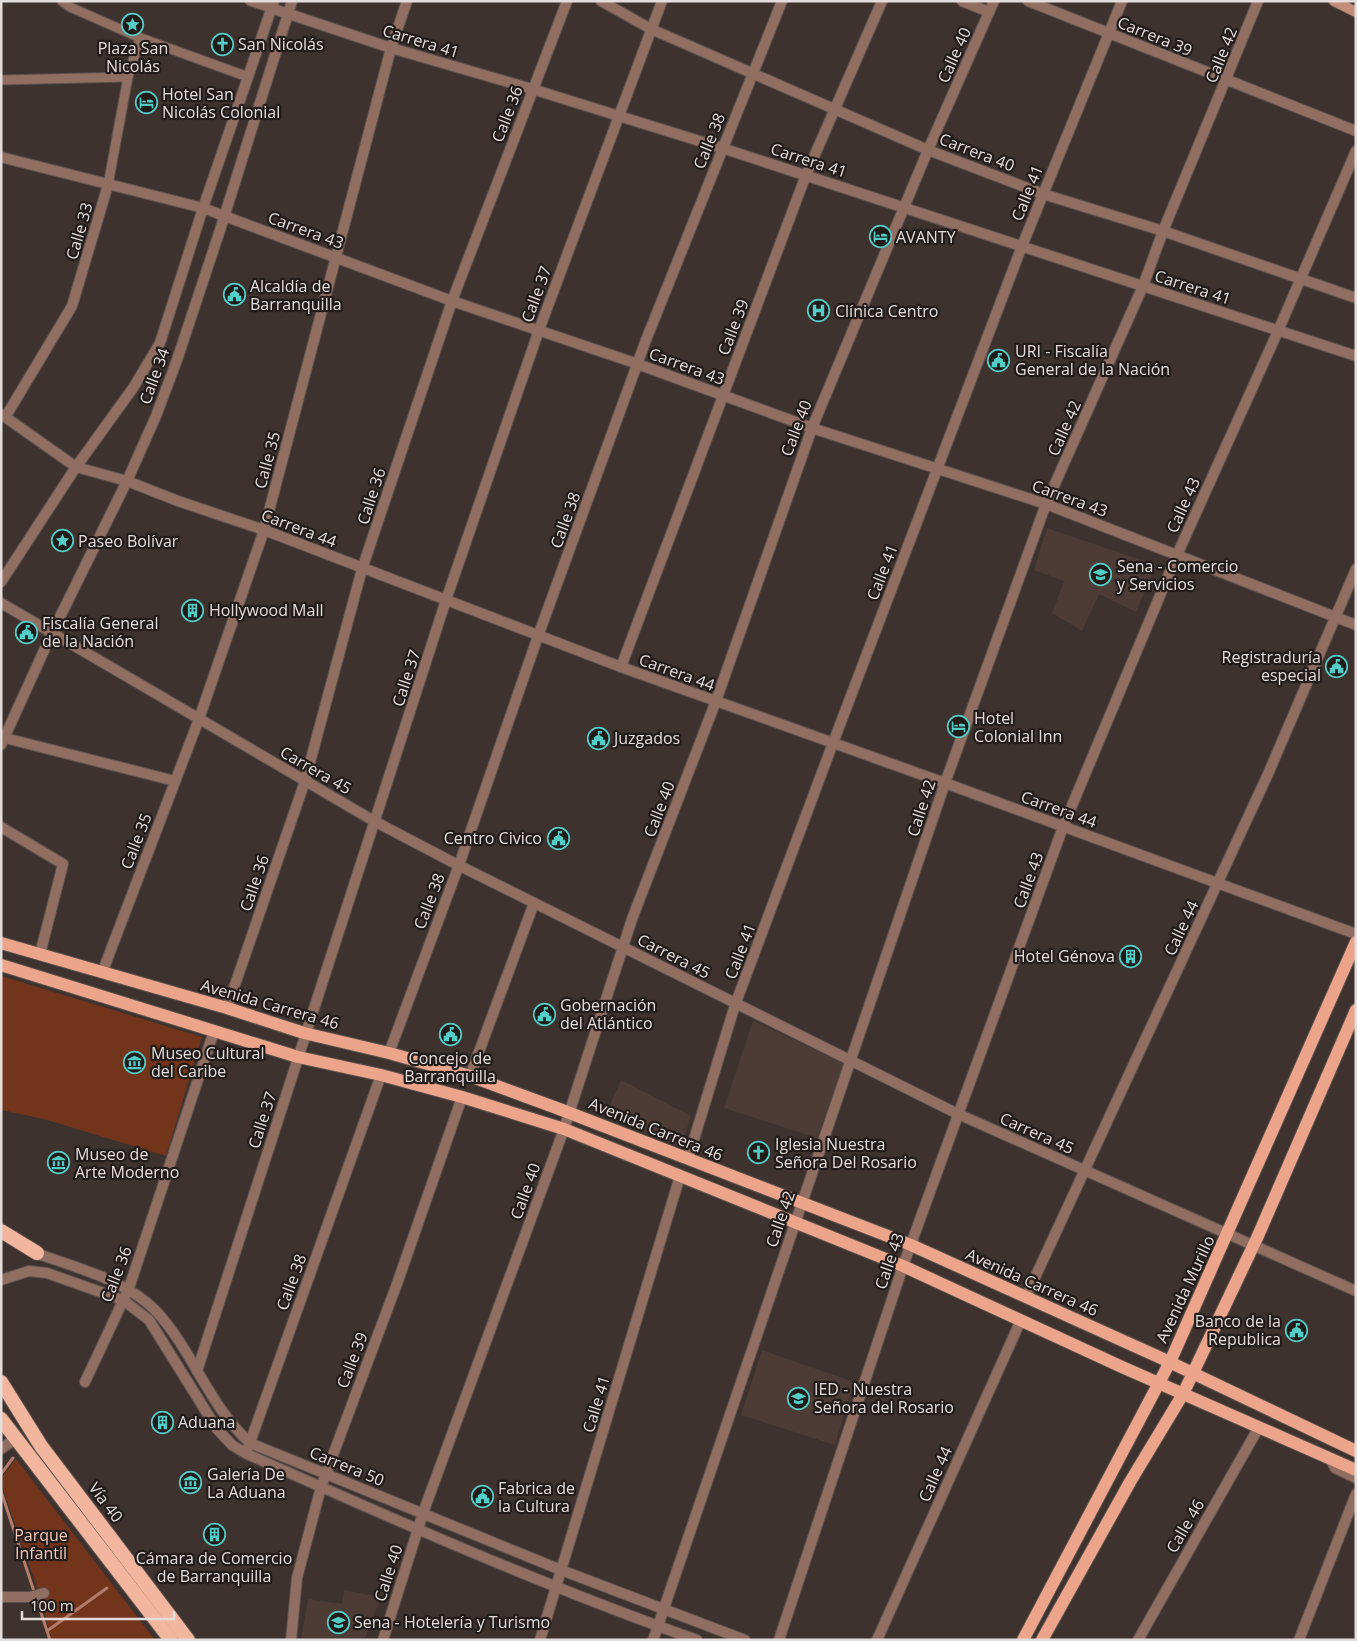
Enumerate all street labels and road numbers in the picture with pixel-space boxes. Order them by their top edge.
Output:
street label: Carrera 39 [1114,11,1196,61]
street label: Carrera 41 [380,19,462,63]
street label: Calle 40 [932,24,976,86]
street label: Calle 42 [1200,24,1242,86]
street label: Calle 36 [486,83,528,145]
street label: Calle 38 [688,110,730,172]
street label: Carrera 40 [936,128,1018,176]
street label: Carrera 41 [768,137,850,183]
street label: Calle 41 [1006,162,1048,224]
street label: Calle 33 [60,200,98,262]
street label: Carrera 43 [265,206,347,254]
street label: Calle 37 [516,263,556,325]
street label: Carrera 41 [1152,264,1234,310]
street label: Calle 39 [712,296,754,358]
street label: Carrera 43 [646,342,728,390]
street label: Calle 34 [134,345,174,407]
street label: Calle 40 [775,397,817,459]
street label: Calle 42 [1042,397,1086,459]
street label: Calle 35 [249,429,285,491]
street label: Calle 36 [352,465,390,527]
street label: Carrera 43 [1029,474,1111,522]
street label: Calle 43 [1161,474,1205,536]
street label: Calle 38 [545,489,585,551]
street label: Carrera 44 [258,504,340,552]
street label: Calle 41 [861,541,903,603]
street label: Calle 37 [387,647,425,709]
street label: Carrera 44 [636,648,718,696]
street label: Carrera 45 [276,741,356,799]
street label: Calle 42 [902,777,940,839]
street label: Calle 40 [638,778,680,840]
street label: Carrera 44 [1018,785,1100,833]
street label: Calle 35 [115,810,157,872]
street label: Calle 43 [1008,849,1048,911]
street label: Calle 36 [234,852,274,914]
street label: Calle 38 [408,870,450,932]
street label: Calle 44 [1159,897,1203,959]
street label: Calle 41 [719,920,761,982]
street label: Carrera 45 [634,928,714,984]
street label: Avenida Carrera 46 [198,974,342,1034]
street label: Calle 37 [243,1089,281,1151]
street label: Avenida Carrera 46 [586,1092,726,1166]
street label: Carrera 45 [996,1107,1078,1159]
street label: Calle 40 [505,1160,545,1222]
street label: Calle 42 [760,1188,800,1250]
street label: Calle 43 [869,1230,909,1292]
street label: Avenida Murillo [1150,1232,1220,1346]
street label: Calle 36 [95,1243,137,1305]
street label: Avenida Carrera 46 [962,1243,1102,1321]
street label: Calle 38 [271,1251,311,1313]
street label: Calle 39 [331,1329,373,1391]
street label: Calle 41 [577,1373,615,1435]
street label: Carrera 50 [306,1441,388,1491]
street label: Calle 44 [913,1443,957,1505]
street label: Vía 40 [84,1477,128,1527]
street label: Calle 46 [1161,1495,1209,1557]
street label: Calle 40 [369,1542,407,1604]

